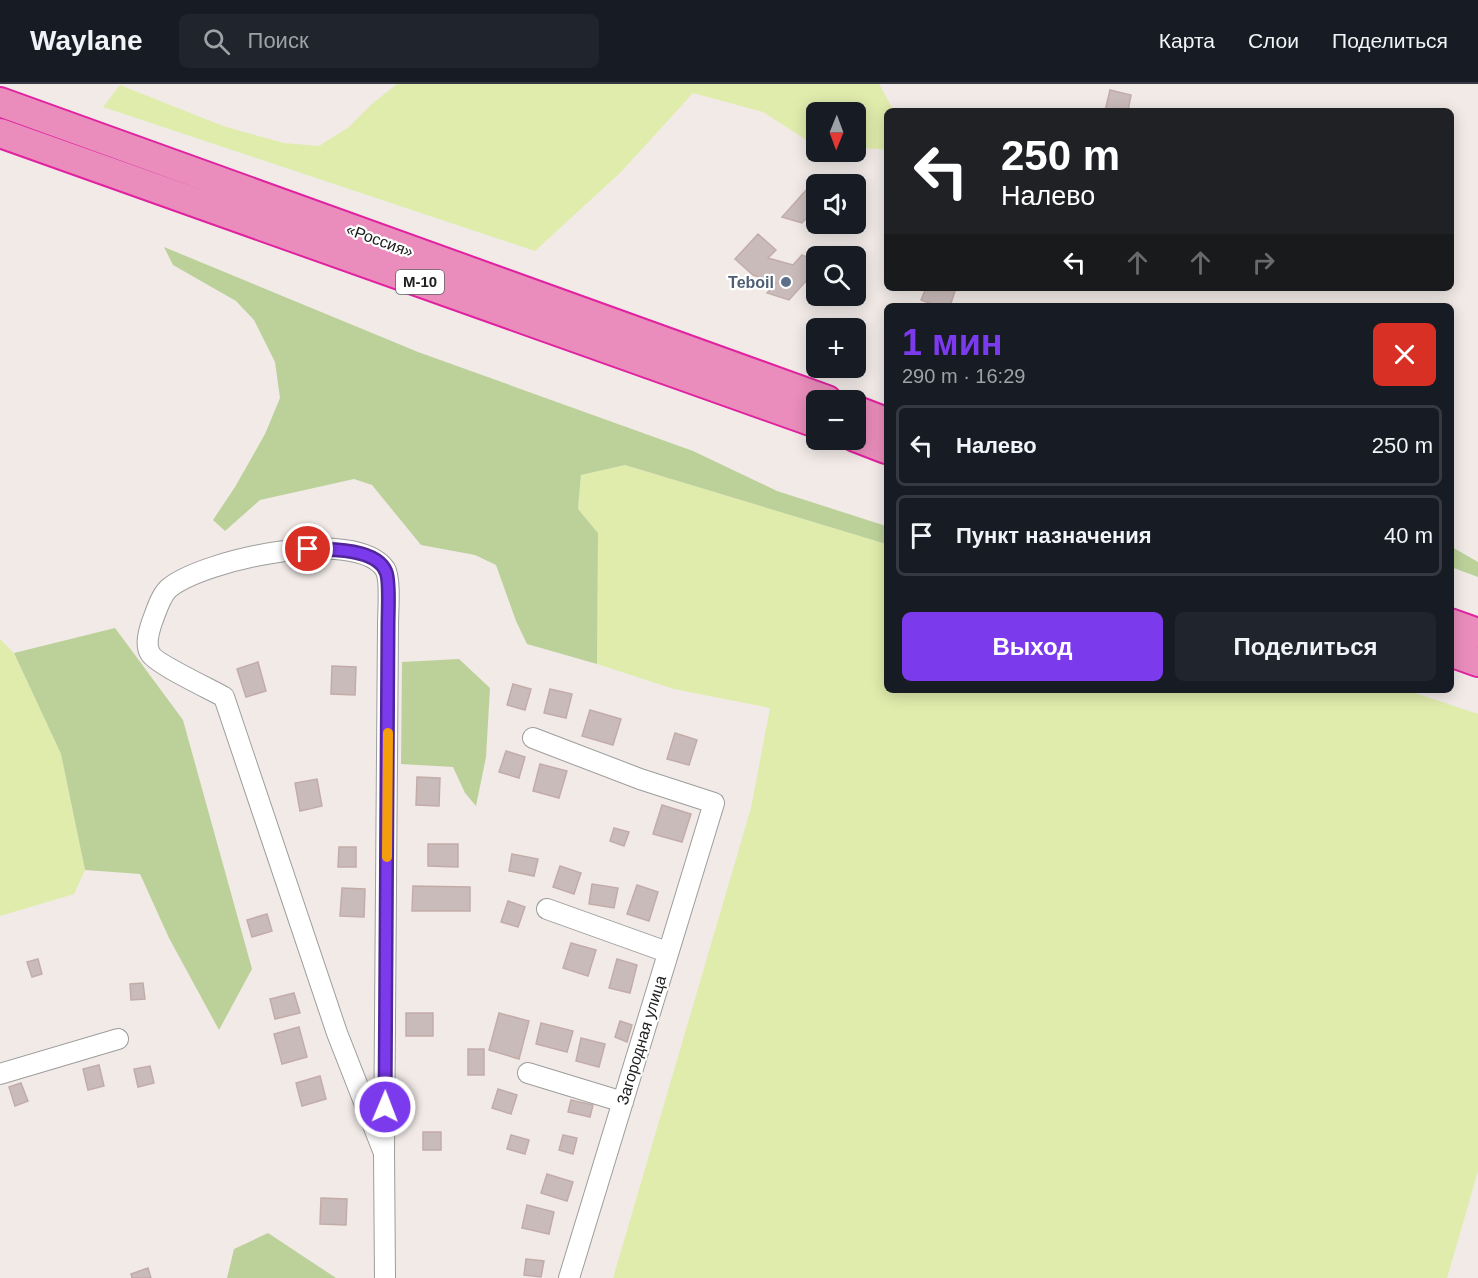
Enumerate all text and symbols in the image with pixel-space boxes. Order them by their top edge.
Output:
search box [179,14,599,68]
text: Waylane [30,25,143,56]
icon: search [200,25,233,58]
text: Поиск [248,28,309,53]
text: Карта [1159,29,1215,52]
text: Слои [1248,29,1299,52]
text: Поделиться [1332,29,1448,52]
north arrow [806,102,866,162]
map controls [806,102,866,450]
icon: left [902,132,980,210]
text: 250 m [1001,132,1120,179]
button: sound [806,174,866,234]
text: Налево [1001,181,1095,211]
street label: «Россия» [344,220,416,261]
button: search [806,246,866,306]
icon: left [1058,246,1091,279]
icon: ahead [1121,246,1154,279]
icon: ahead [1184,246,1217,279]
icon: right [1247,246,1280,279]
road number: М-10 [396,270,444,294]
place label: Teboil [728,274,774,291]
marker: Teboil [779,275,793,289]
button: + [806,318,866,378]
text: 1 мин [902,322,1003,363]
button: close [1373,323,1436,386]
text: 290 m · 16:29 [902,365,1025,387]
button: − [806,390,866,450]
icon: left [905,429,938,462]
text: Налево [956,433,1037,458]
text: 250 m [1372,433,1433,458]
icon: arrive [905,519,938,552]
pin [282,523,333,574]
text: Пункт назначения [956,523,1152,548]
text: 40 m [1384,523,1433,548]
icon: arrive [291,532,324,565]
button: Выход [902,612,1163,681]
button: Поделиться [1175,612,1436,681]
street label: Загородная улица [614,973,669,1107]
position arrow [353,1075,417,1139]

